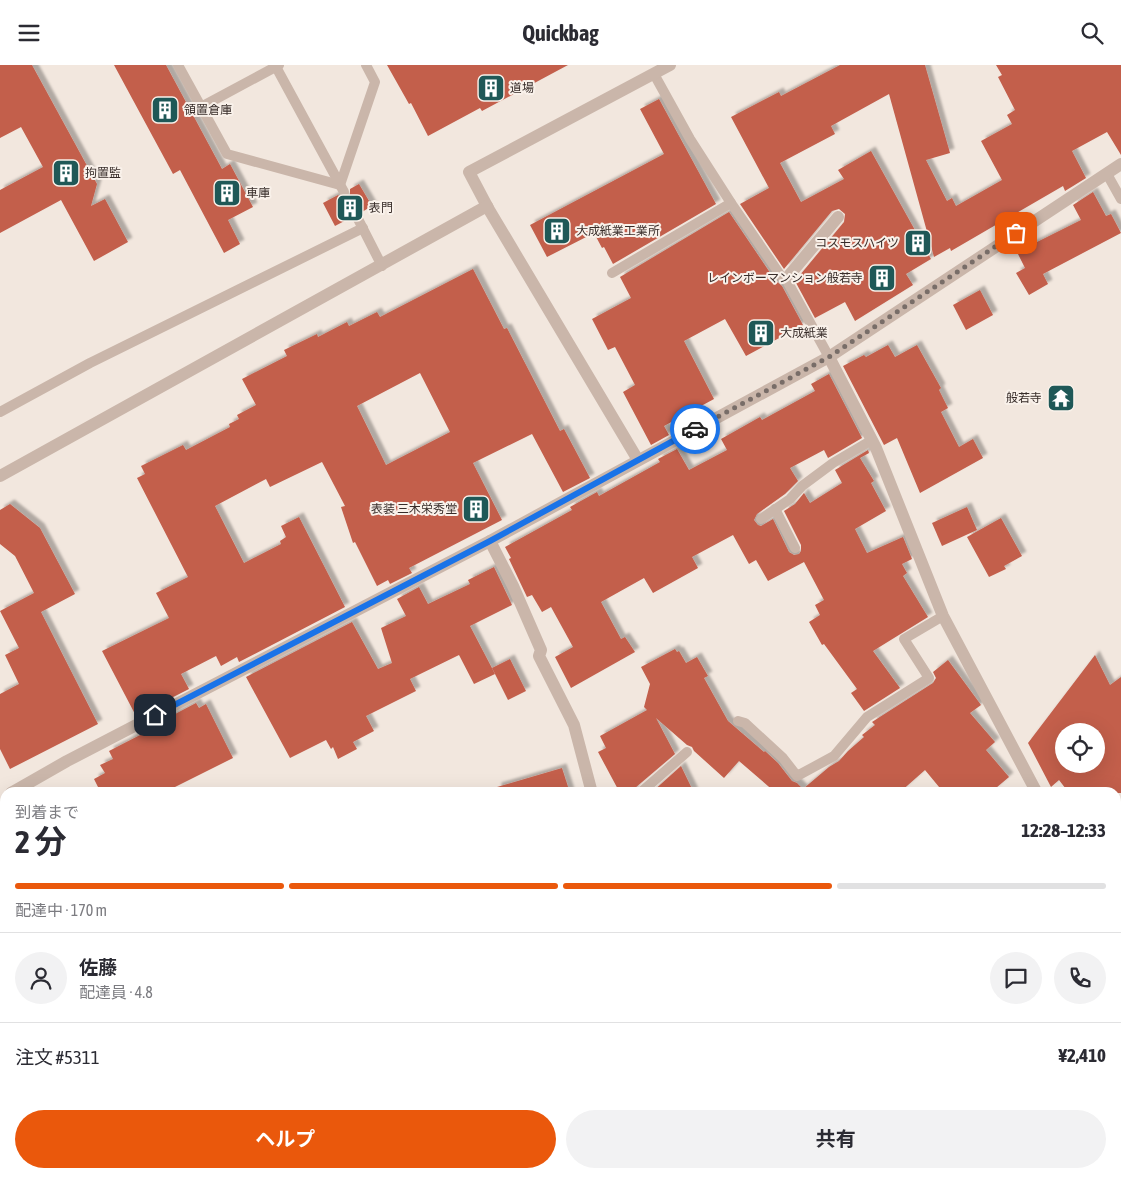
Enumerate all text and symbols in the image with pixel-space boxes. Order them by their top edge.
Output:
icon: menu [15,19,43,47]
icon: search [1078,19,1106,47]
text: Quickbag [522,20,599,46]
building icon: 道場 [476,73,506,103]
place label: 道場 [510,81,534,95]
building icon: 領置倉庫 [150,95,180,125]
place label: 領置倉庫 [184,103,232,117]
building icon: 拘置監 [51,158,81,188]
place label: 拘置監 [85,166,121,180]
building icon: 車庫 [212,178,242,208]
place label: 車庫 [246,186,270,200]
building icon: 表門 [335,193,365,223]
place label: 表門 [368,201,393,215]
pin [995,212,1037,254]
building icon: 大成紙業工業所 [542,216,572,246]
icon: bag [1002,219,1030,247]
place label: 大成紙業工業所 [576,224,660,238]
building icon: コスモスハイツ [903,228,933,258]
place label: コスモスハイツ [815,236,899,250]
building icon: レインボーマンション般若寺 [867,263,897,293]
place label: レインボーマンション般若寺 [707,271,863,285]
building icon: 大成紙業 [746,318,776,348]
place label: 大成紙業 [780,326,828,340]
temple icon: 般若寺 [1046,383,1076,413]
place label: 般若寺 [1006,391,1042,405]
courier [670,404,720,454]
icon: car [681,415,709,443]
building icon: 表装 三木栄秀堂 [461,494,491,524]
place label: 表装 三木栄秀堂 [370,502,457,516]
pin [134,694,176,736]
icon: home [141,701,169,729]
map controls [1055,723,1105,773]
button: locate [1055,723,1105,773]
text: 到着まで [15,803,79,821]
text: 12:28–12:33 [1021,819,1106,841]
text: 2 分 [15,823,66,860]
text: 配達中 · 170 m [15,901,107,919]
button: person [15,952,67,1004]
button: chat [990,952,1042,1004]
button: phone [1054,952,1106,1004]
text: 佐藤 [79,956,117,978]
text: 配達員 · 4.8 [79,983,153,1001]
text: ¥2,410 [1058,1044,1106,1066]
text: 注文 #5311 [15,1046,100,1068]
button: ヘルプ [15,1110,556,1168]
button: 共有 [566,1110,1106,1168]

